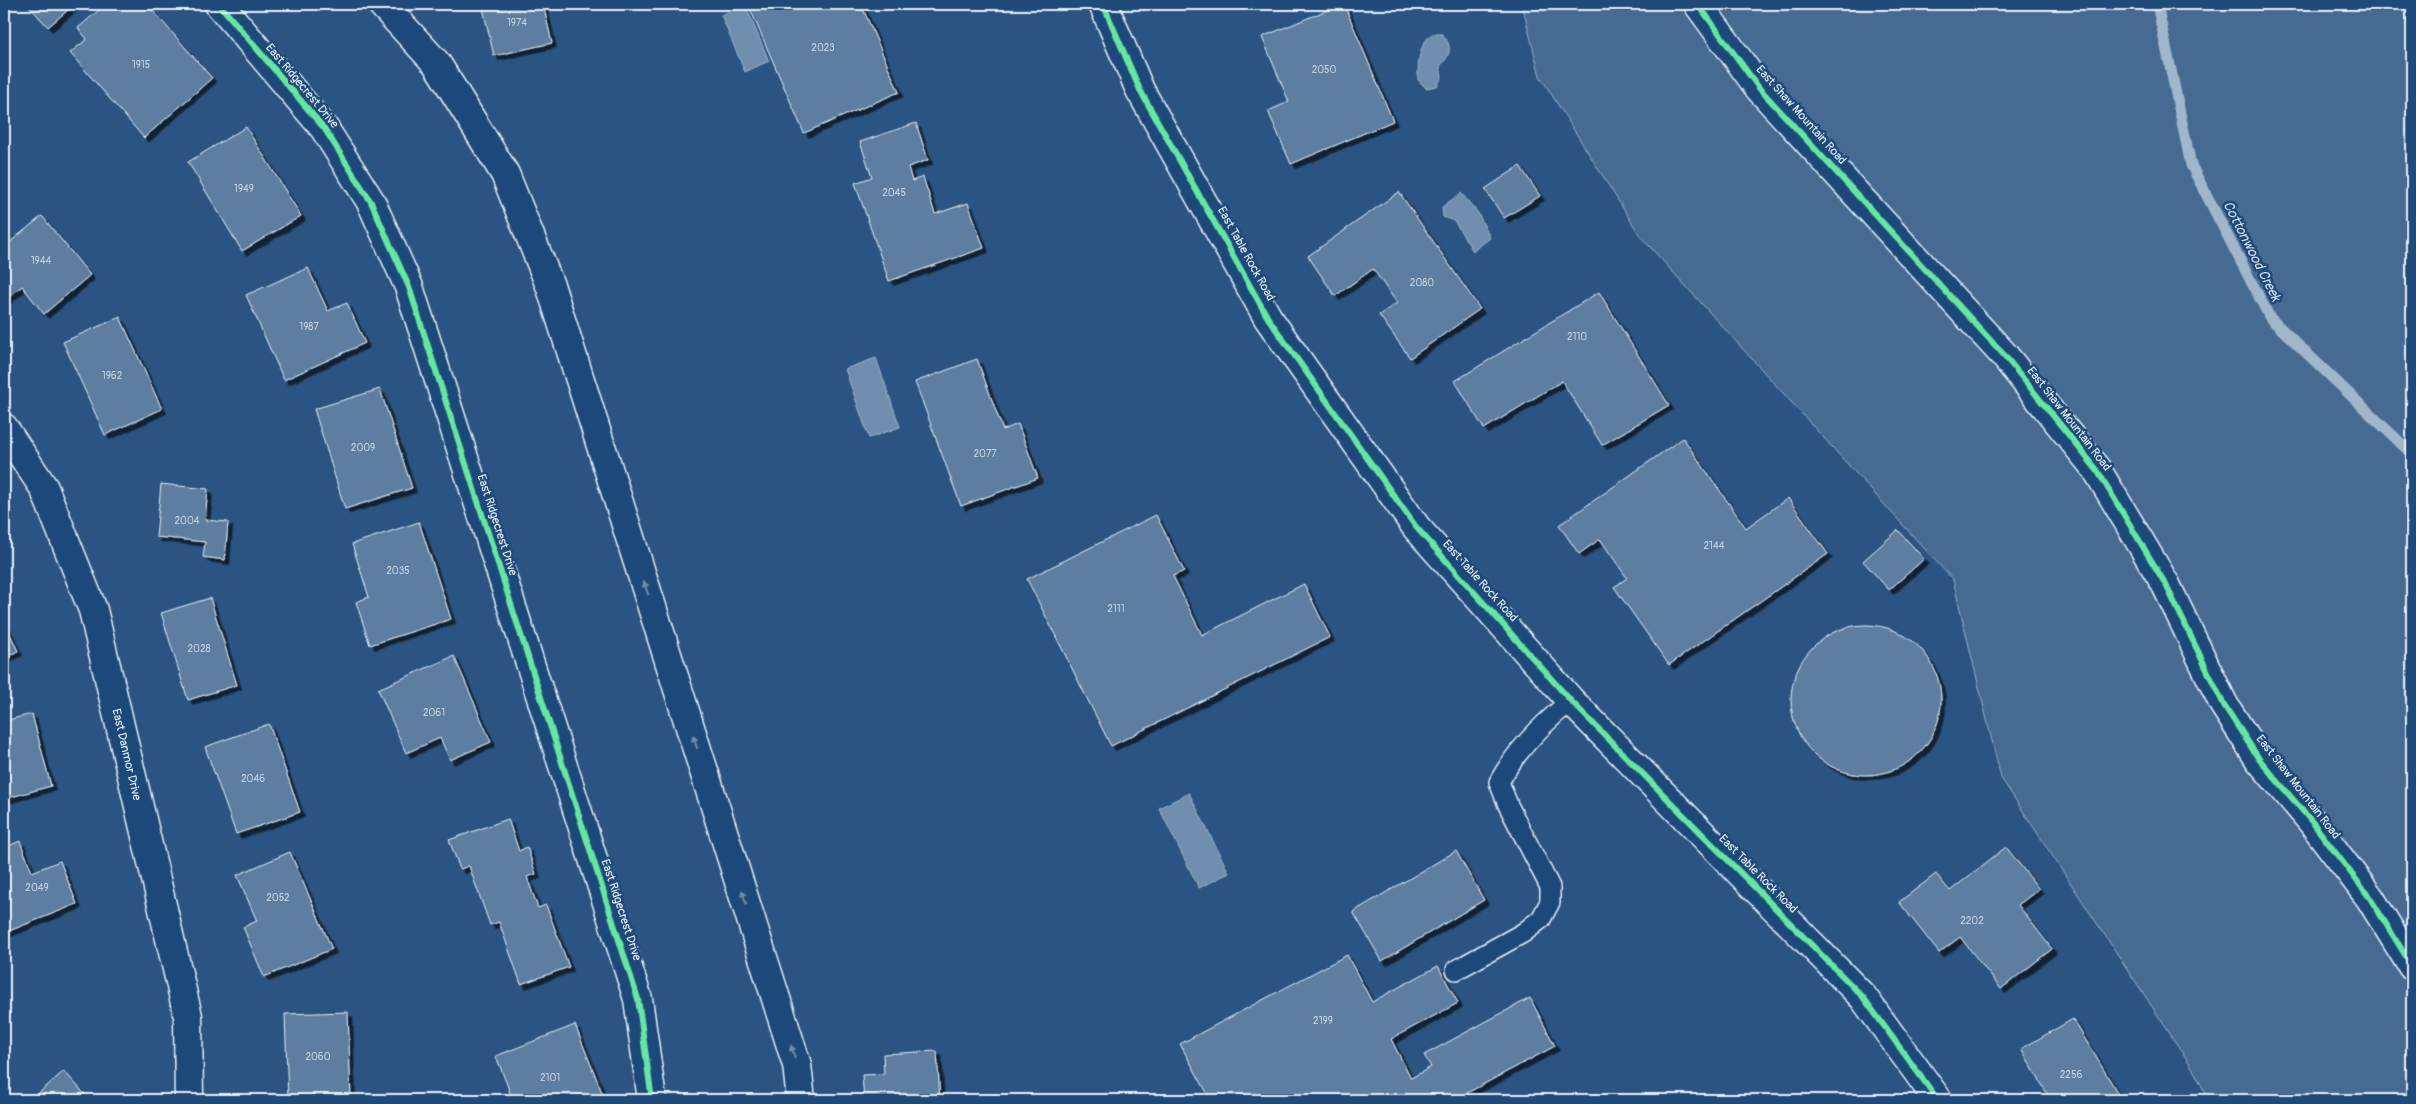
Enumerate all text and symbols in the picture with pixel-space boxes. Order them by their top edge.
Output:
house number: 1974 [507,17,527,29]
street label: East Ridgecrest Drive [262,41,342,131]
house number: 2023 [811,42,835,54]
house number: 1915 [132,59,150,71]
street label: East Shaw Mountain Road [1753,62,1849,168]
house number: 2050 [1312,64,1337,76]
house number: 1949 [234,183,254,195]
house number: 2045 [882,187,906,199]
water label: Cottonwood Creek [2219,198,2285,305]
street label: East Table Rock Road [1214,204,1278,304]
house number: 1944 [31,255,52,267]
house number: 2080 [1410,277,1434,289]
house number: 1987 [299,321,319,333]
house number: 2110 [1567,331,1587,343]
street label: East Shaw Mountain Road [2024,364,2114,474]
house number: 1962 [102,370,123,382]
house number: 2009 [351,442,375,454]
house number: 2077 [974,448,997,460]
street label: East Ridgecrest Drive [473,472,521,578]
house number: 2004 [174,515,200,527]
street label: East Table Rock Road [1439,537,1521,625]
house number: 2144 [1703,540,1725,552]
house number: 2035 [386,565,410,577]
one-way arrow [642,580,649,595]
house number: 2111 [1107,603,1125,615]
house number: 2028 [187,643,211,655]
street label: East Danmor Drive [109,707,145,802]
house number: 2061 [423,707,445,719]
street label: East Shaw Mountain Road [2253,732,2343,842]
one-way arrow [691,735,698,750]
house number: 2046 [241,773,265,785]
street label: East Table Rock Road [1715,831,1801,917]
street label: East Ridgecrest Drive [597,857,645,963]
house number: 2049 [25,882,49,894]
one-way arrow [740,890,747,905]
house number: 2052 [266,892,290,904]
house number: 2202 [1960,915,1984,927]
house number: 2199 [1313,1015,1333,1027]
one-way arrow [789,1045,796,1060]
house number: 2060 [305,1051,331,1063]
house number: 2256 [2060,1069,2082,1081]
house number: 2101 [540,1072,560,1084]

